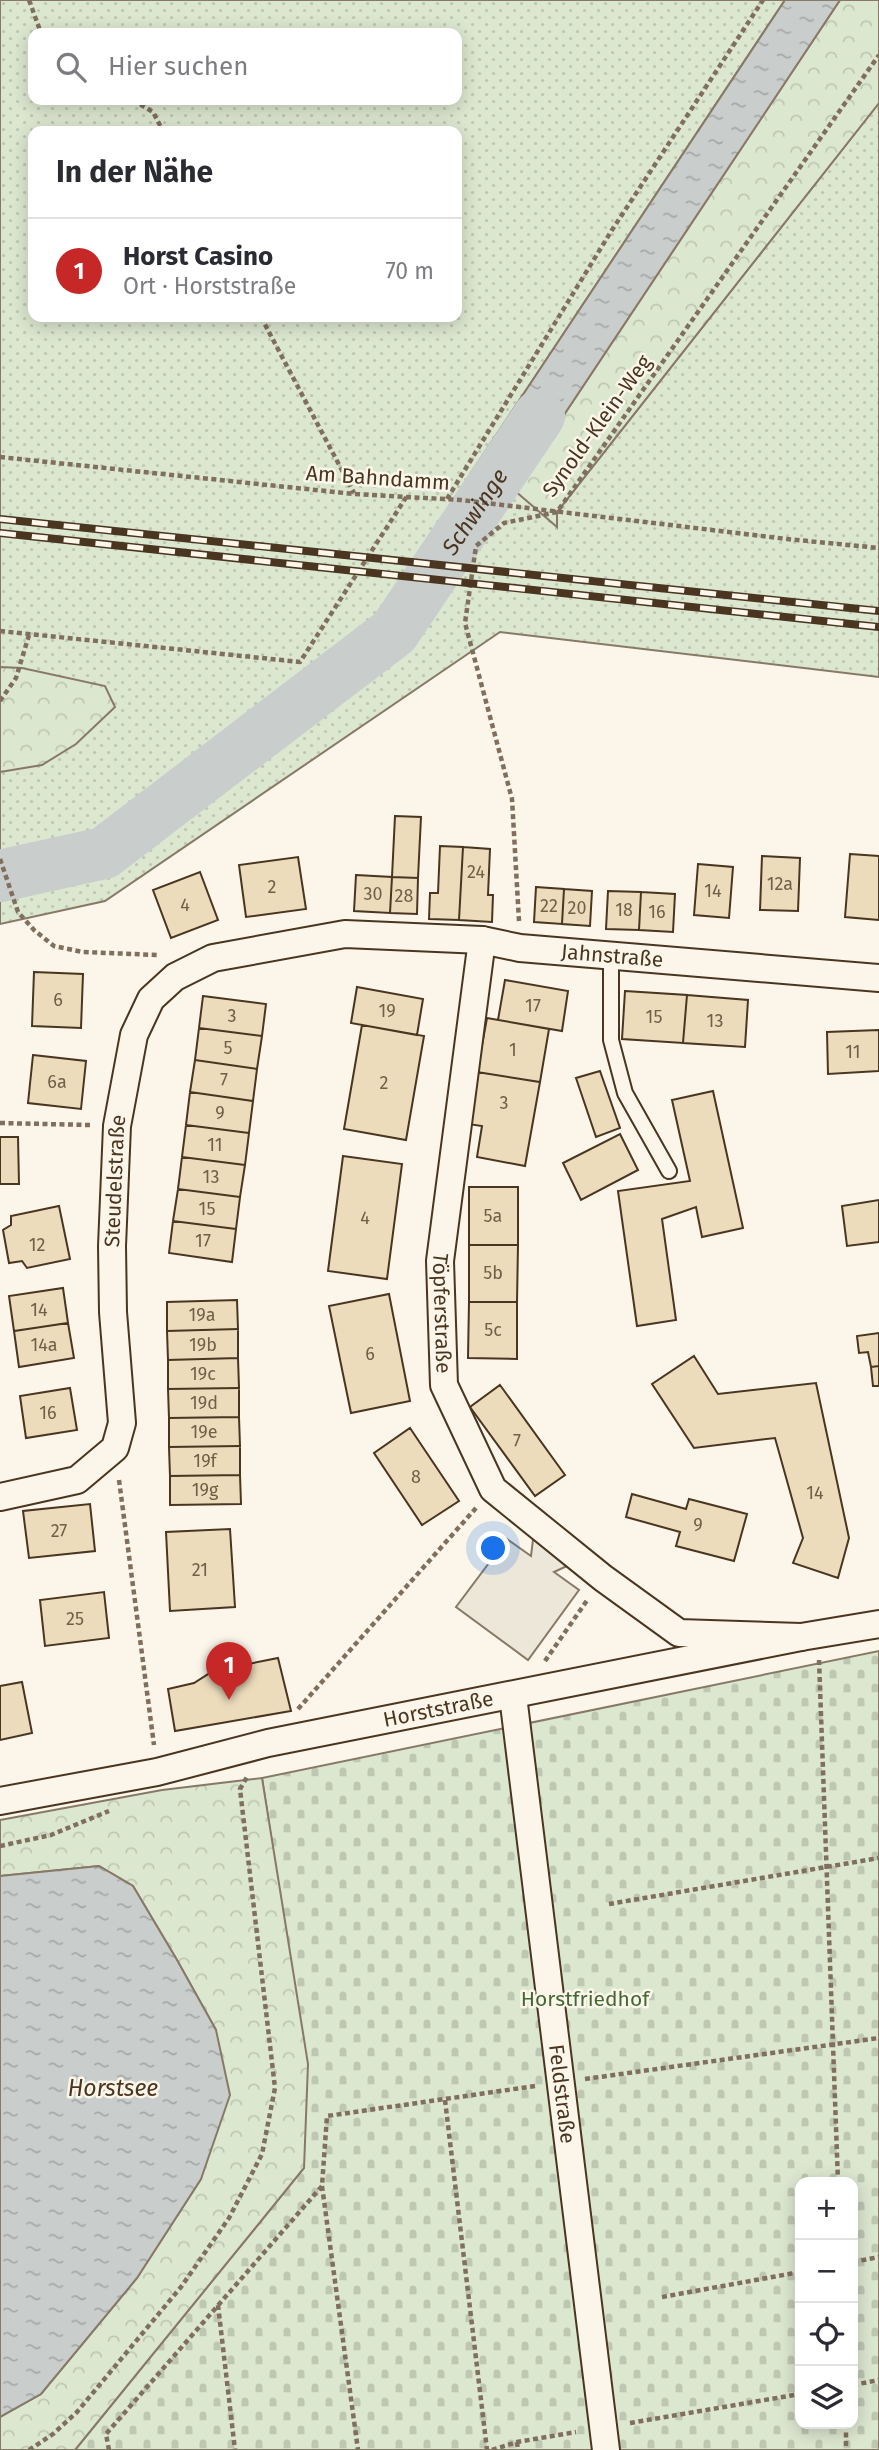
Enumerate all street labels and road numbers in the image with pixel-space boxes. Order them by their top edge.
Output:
street label: Synold-Klein-Weg [537,350,657,502]
street label: Am Bahndamm [305,460,451,496]
street label: Jahnstraße [560,938,664,973]
street label: Steudelstraße [99,1112,132,1248]
street label: Töpferstraße [427,1251,457,1374]
street label: Horststraße [381,1685,496,1733]
street label: Feldstraße [543,2043,581,2145]

